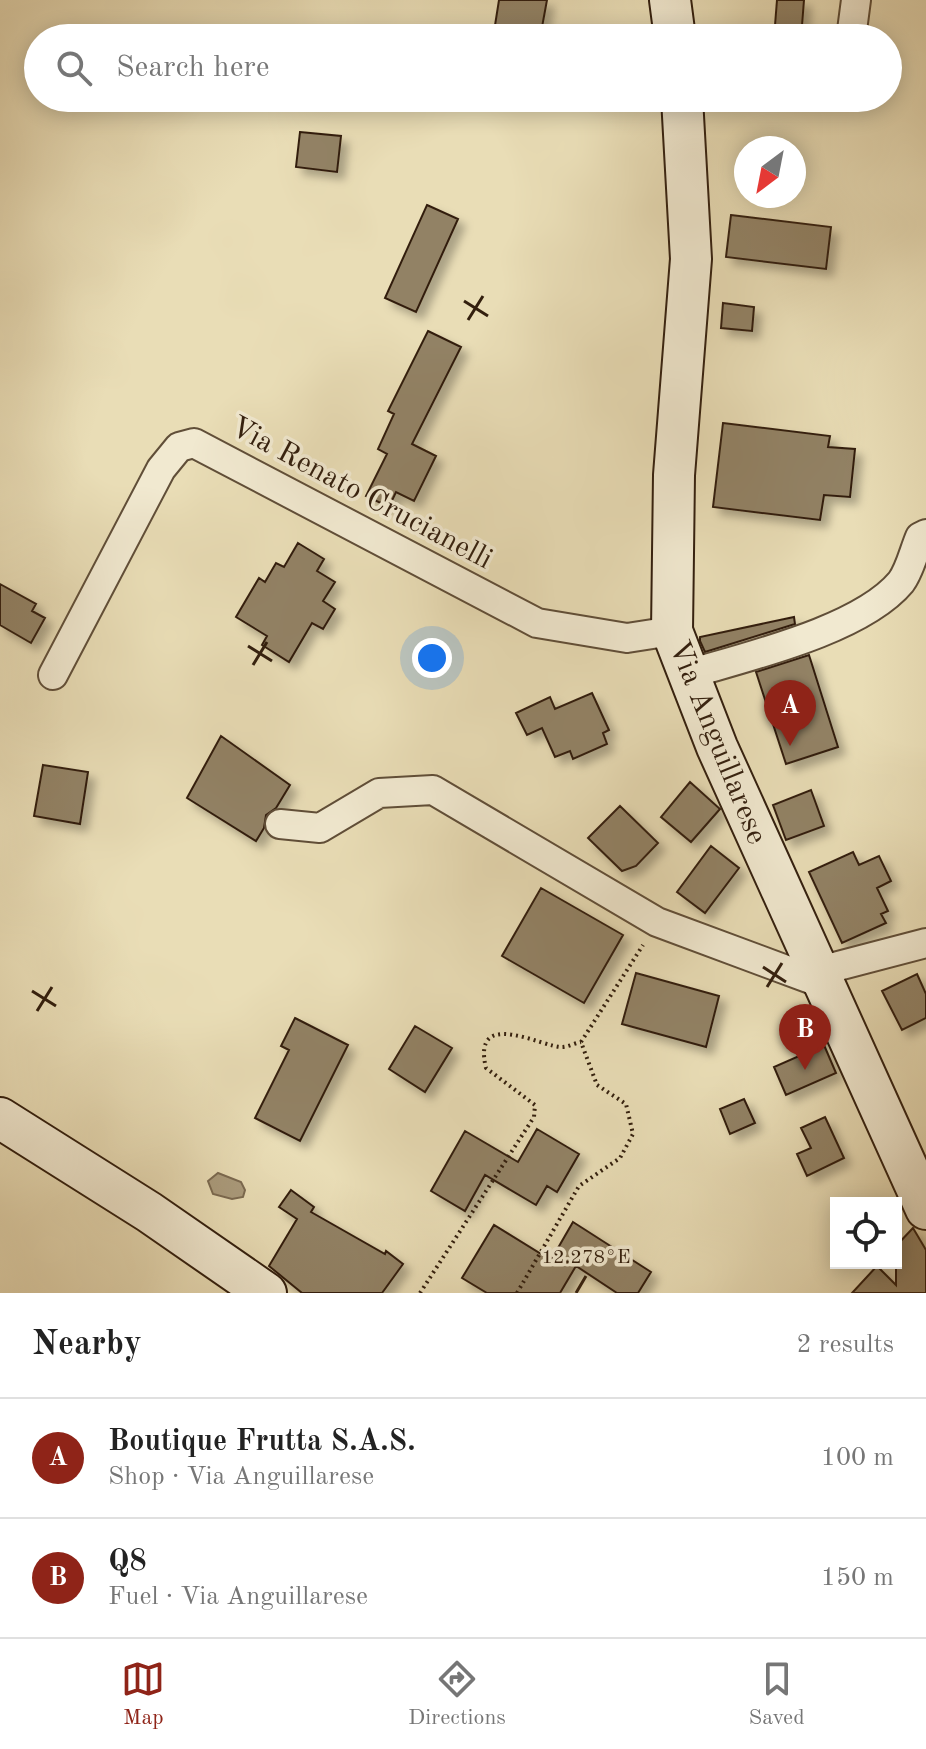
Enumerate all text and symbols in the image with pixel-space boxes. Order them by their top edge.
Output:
search box [24,24,902,112]
icon: search [52,46,96,90]
text: Search here [116,53,270,83]
north arrow [734,136,806,208]
street label: Via Renato Crucianelli [225,412,497,576]
street label: Via Anguillarese [663,637,772,849]
your location [412,638,452,678]
pin: A [764,680,816,746]
pin: B [779,1004,831,1070]
map controls [830,1197,902,1269]
button: locate [830,1197,902,1269]
text: 12.278°E [542,1248,631,1268]
text: Nearby [32,1328,142,1362]
text: 2 results [796,1332,894,1358]
text: Boutique Frutta S.A.S. [108,1427,416,1457]
text: A [48,1445,68,1471]
text: 100 m [821,1445,894,1471]
text: Shop · Via Anguillarese [108,1464,374,1490]
text: Q8 [108,1547,147,1577]
text: B [49,1565,67,1591]
text: 150 m [821,1565,894,1591]
text: Fuel · Via Anguillarese [108,1584,368,1610]
tab: Map [121,1657,165,1732]
tab: Directions [408,1657,506,1732]
tab: Saved [749,1657,805,1732]

